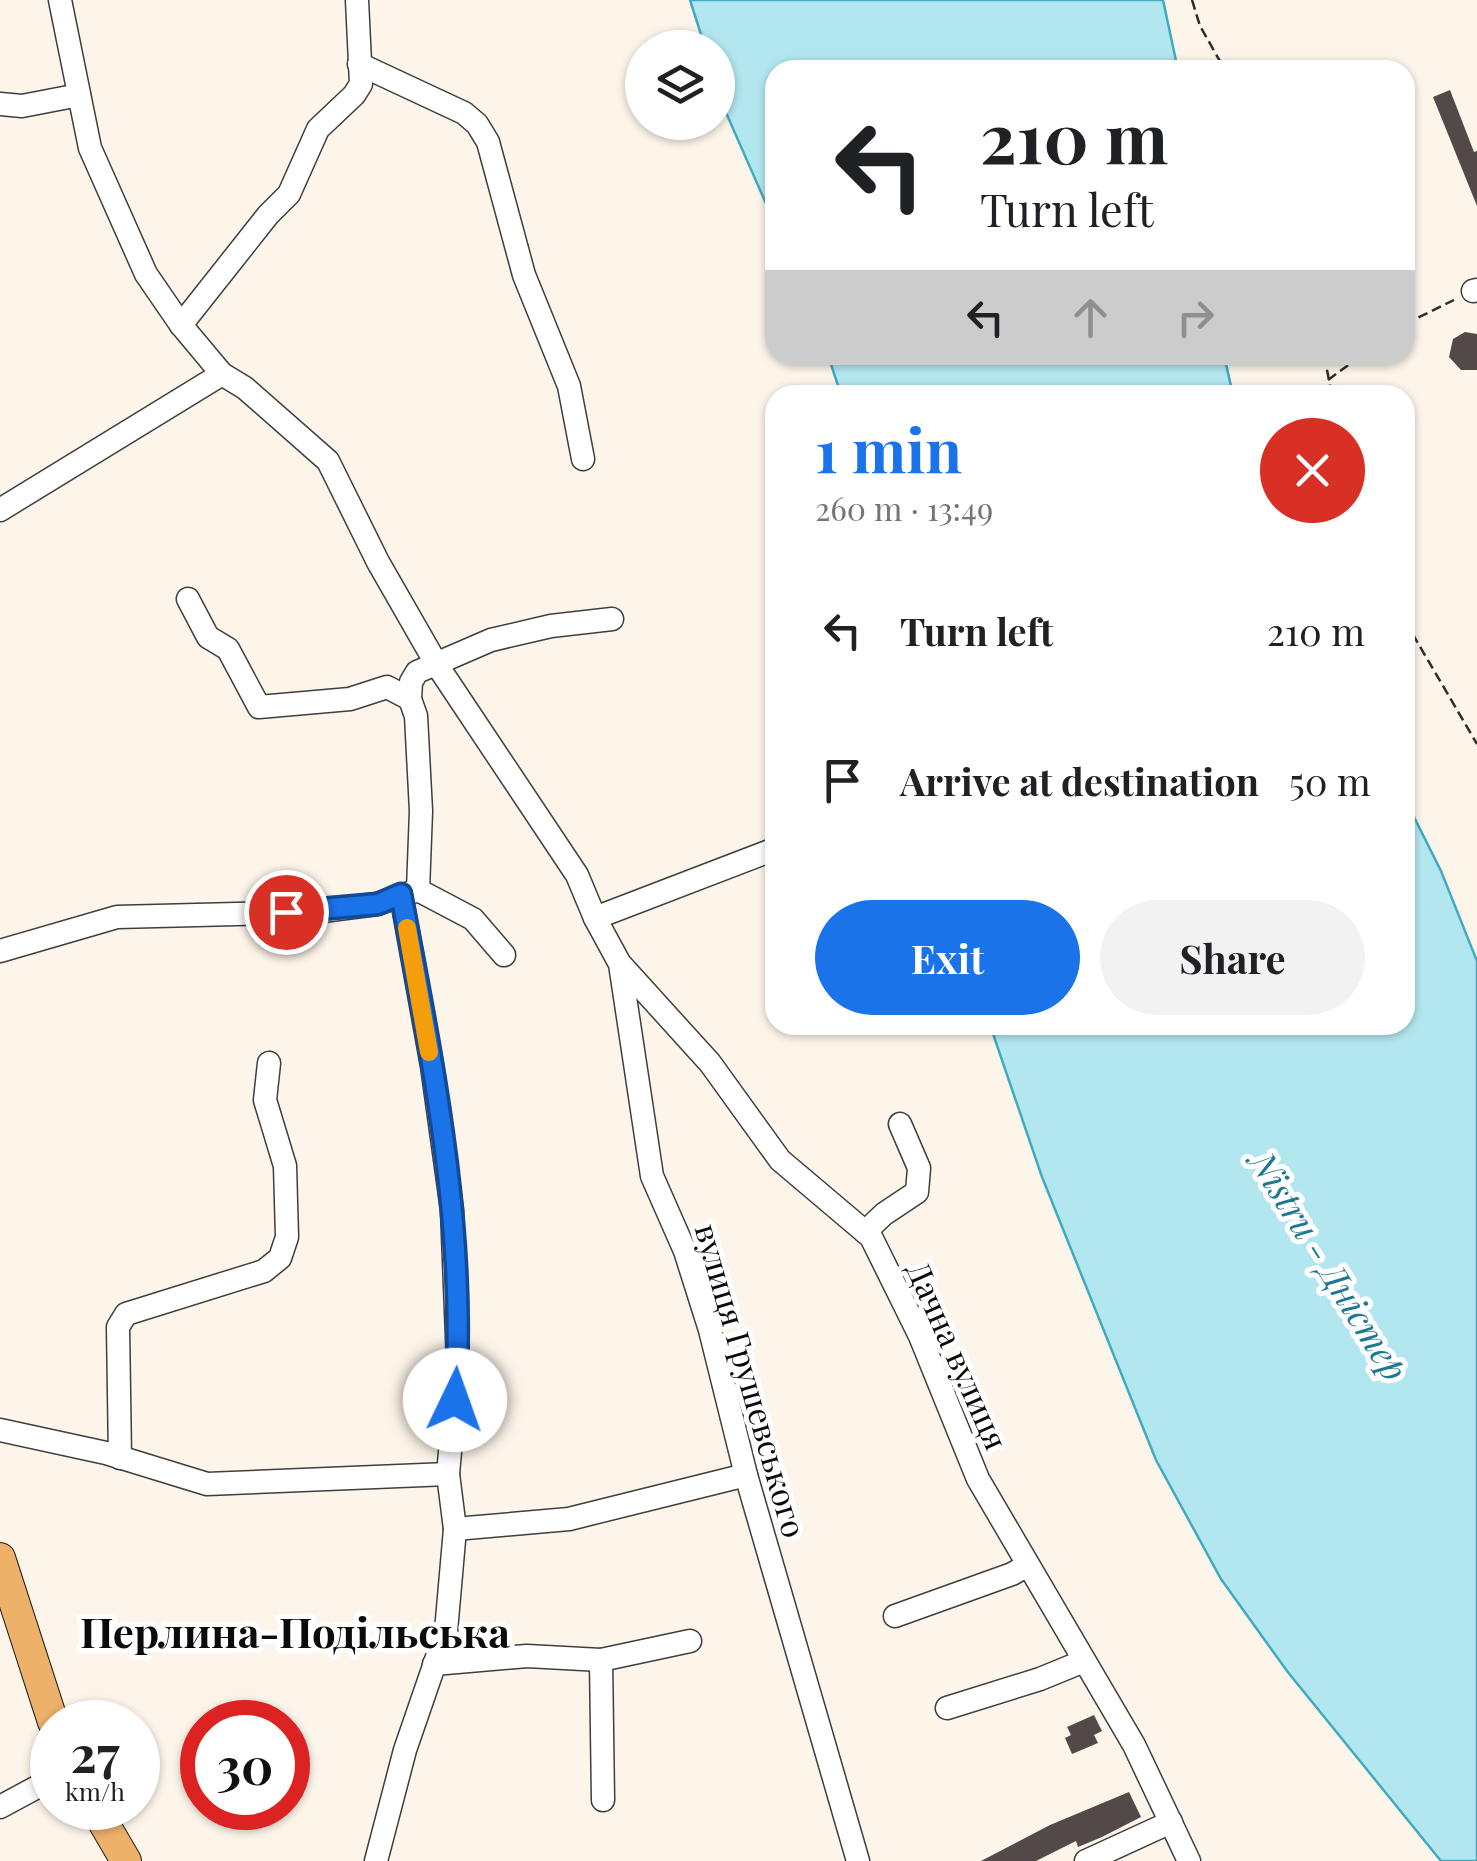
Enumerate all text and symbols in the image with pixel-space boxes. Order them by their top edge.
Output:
map controls [625,30,735,140]
button: layers [625,30,735,140]
text: 210 m [980,88,1168,182]
icon: left [815,100,945,230]
text: Turn left [980,178,1154,238]
icon: left [958,290,1013,345]
icon: ahead [1063,290,1118,345]
icon: right [1168,290,1223,345]
text: 1 min [815,408,962,488]
button: close [1260,418,1365,523]
text: 260 m · 13:49 [815,486,993,529]
icon: left [815,603,870,658]
text: Turn left [900,605,1053,656]
text: 210 m [1267,605,1365,656]
icon: arrive [815,753,870,808]
text: Arrive at destination [900,755,1259,806]
text: 50 m [1289,755,1371,806]
pin [244,870,329,955]
icon: arrive [259,885,314,940]
button: Exit [815,900,1080,1015]
button: Share [1100,900,1365,1015]
water label: Nistru - Дністер [1239,1139,1419,1389]
street label: вулиця Грушевського [687,1218,817,1542]
street label: Дачна вулиця [898,1254,1020,1456]
position arrow [403,1348,507,1452]
district label: Перлина-Подільська [80,1603,510,1659]
speed limit sign: 30 [180,1700,310,1830]
text: 27 [71,1719,119,1786]
text: km/h [65,1774,125,1807]

